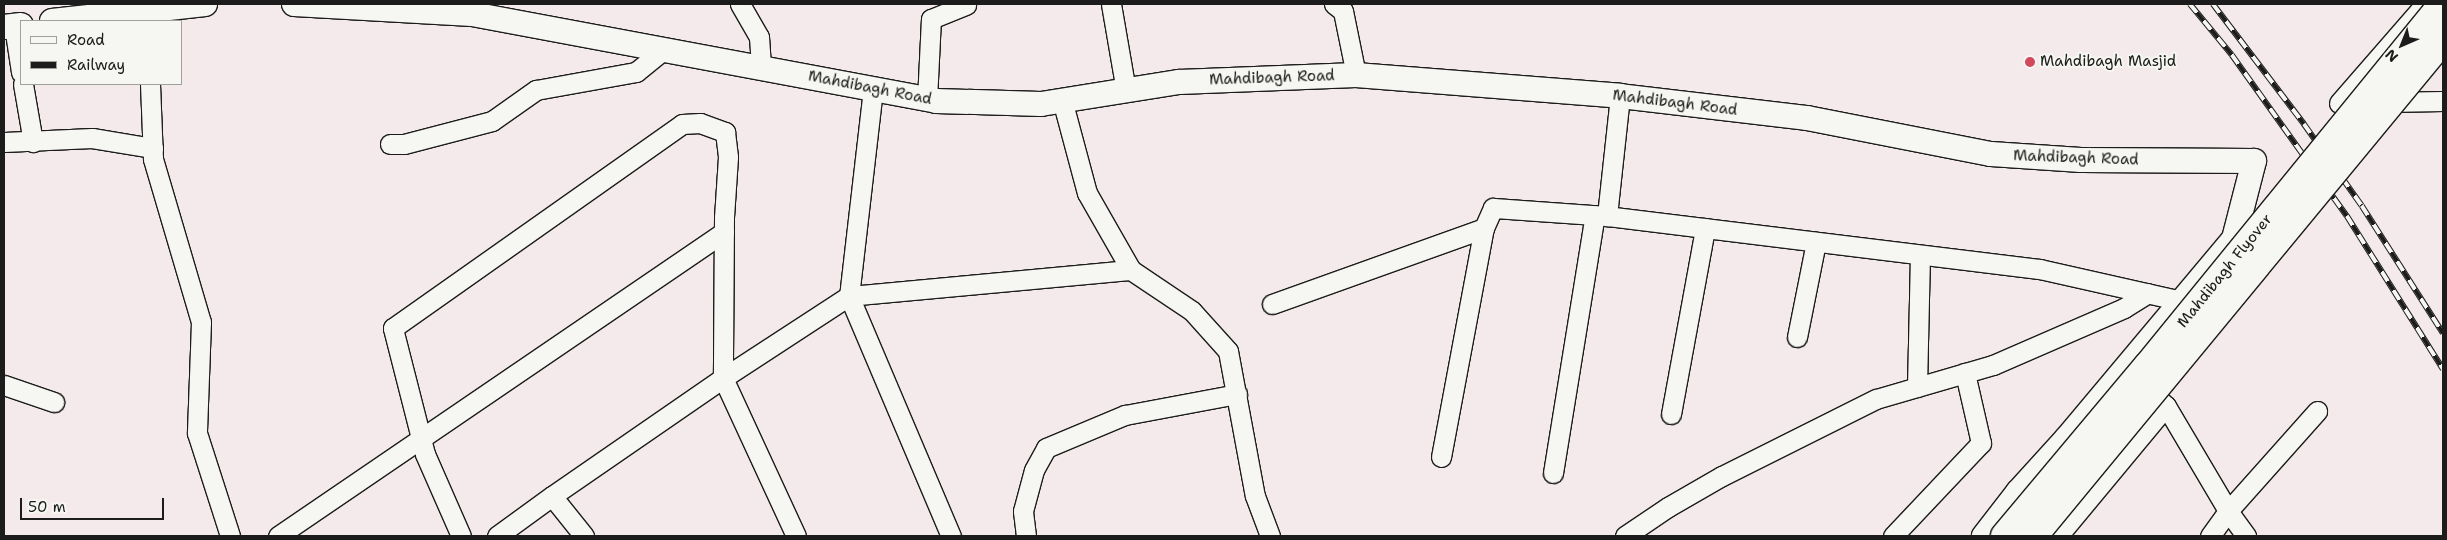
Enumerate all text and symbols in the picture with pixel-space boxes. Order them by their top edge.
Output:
legend [20,20,182,85]
north arrow [2377,20,2427,70]
text: Road [67,30,105,50]
text: N [2381,45,2402,66]
place label: Mahdibagh Masjid [2040,53,2176,71]
text: Railway [67,55,125,75]
marker: Mahdibagh Masjid [2024,56,2036,68]
street label: Mahdibagh Road [807,67,933,109]
street label: Mahdibagh Road [1209,67,1335,89]
street label: Mahdibagh Road [1612,86,1738,120]
street label: Mahdibagh Road [2013,147,2139,169]
street label: Mahdibagh Flyover [2174,211,2276,331]
scale bar [22,488,166,520]
text: 50 m [28,497,66,517]

